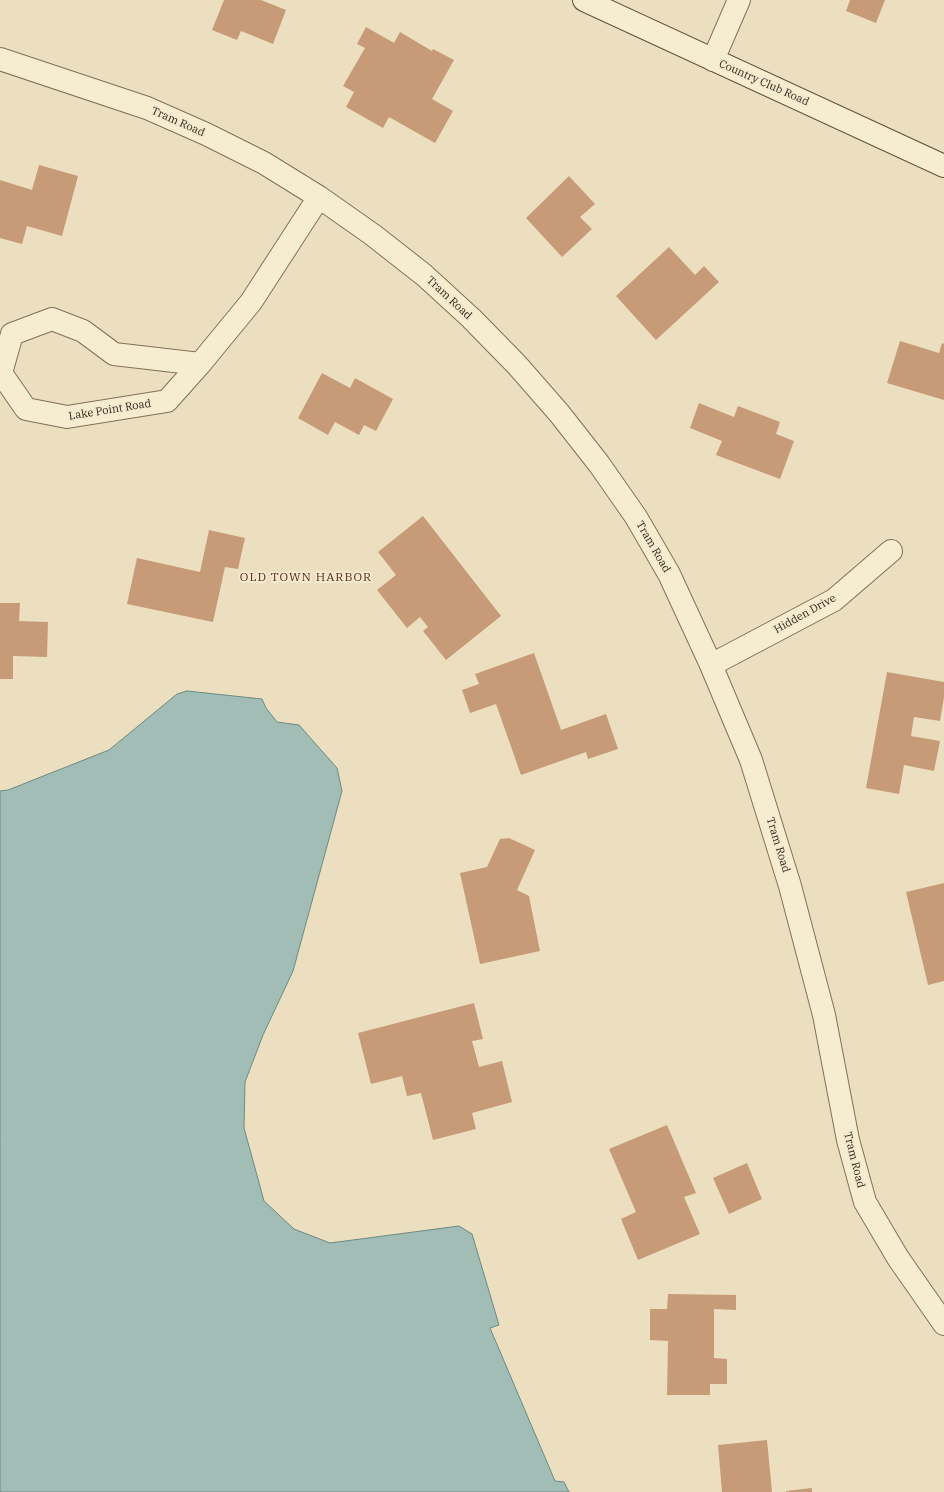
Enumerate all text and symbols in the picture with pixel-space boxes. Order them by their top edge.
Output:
street label: Country Club Road [717,57,811,109]
street label: Tram Road [149,104,207,140]
street label: Tram Road [424,274,474,322]
street label: Lake Point Road [68,397,152,423]
street label: Tram Road [633,519,673,575]
district label: OLD TOWN HARBOR [240,571,372,585]
street label: Hidden Drive [772,592,838,636]
street label: Tram Road [763,816,793,874]
street label: Tram Road [841,1131,867,1189]

